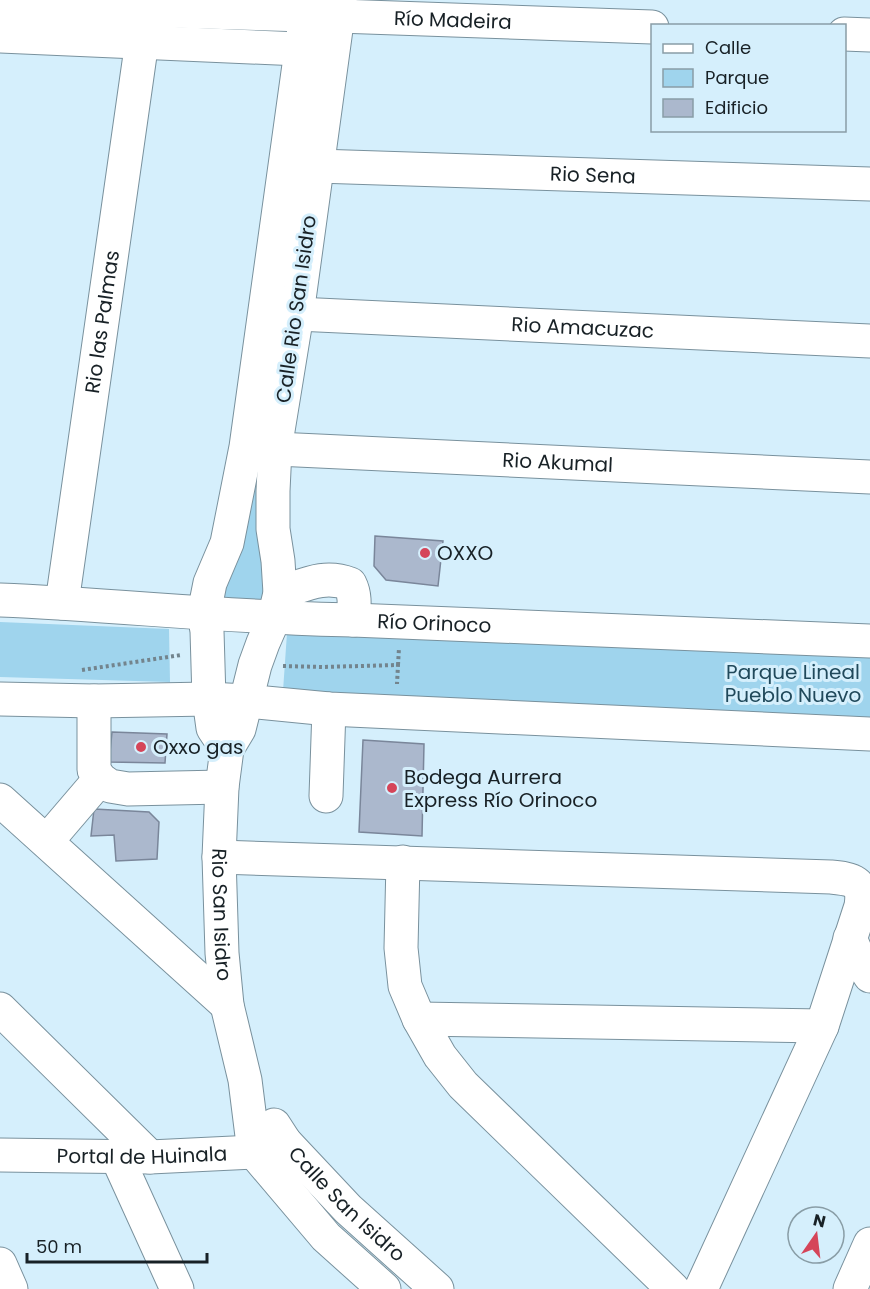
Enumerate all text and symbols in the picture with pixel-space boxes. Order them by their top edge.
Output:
street label: Río Madeira [393,4,512,36]
legend [651,24,846,132]
text: Calle [705,35,751,60]
text: Parque [705,65,769,90]
text: Edificio [705,95,768,120]
street label: Rio Sena [550,160,636,190]
street label: Calle Rio San Isidro [269,213,323,405]
street label: Rio las Palmas [78,249,126,395]
street label: Rio Amacuzac [511,310,655,345]
street label: Rio Akumal [502,446,614,479]
place label: OXXO [437,539,493,567]
marker: OXXO [418,546,432,560]
street label: Río Orinoco [377,607,492,640]
park label: Parque Lineal Pueblo Nuevo [725,658,861,709]
place label: Oxxo gas [153,733,244,761]
marker: Oxxo gas [134,740,148,754]
place label: Bodega Aurrera Express Río Orinoco [404,763,597,814]
marker: Bodega Aurrera Express Río Orinoco [385,781,399,795]
street label: Rio San Isidro [205,848,239,982]
street label: Portal de Huinala [57,1139,228,1171]
street label: Calle San Isidro [282,1140,412,1268]
north arrow [786,1205,846,1265]
text: N [811,1208,828,1234]
scale bar [27,1226,207,1264]
text: 50 m [36,1234,82,1259]

